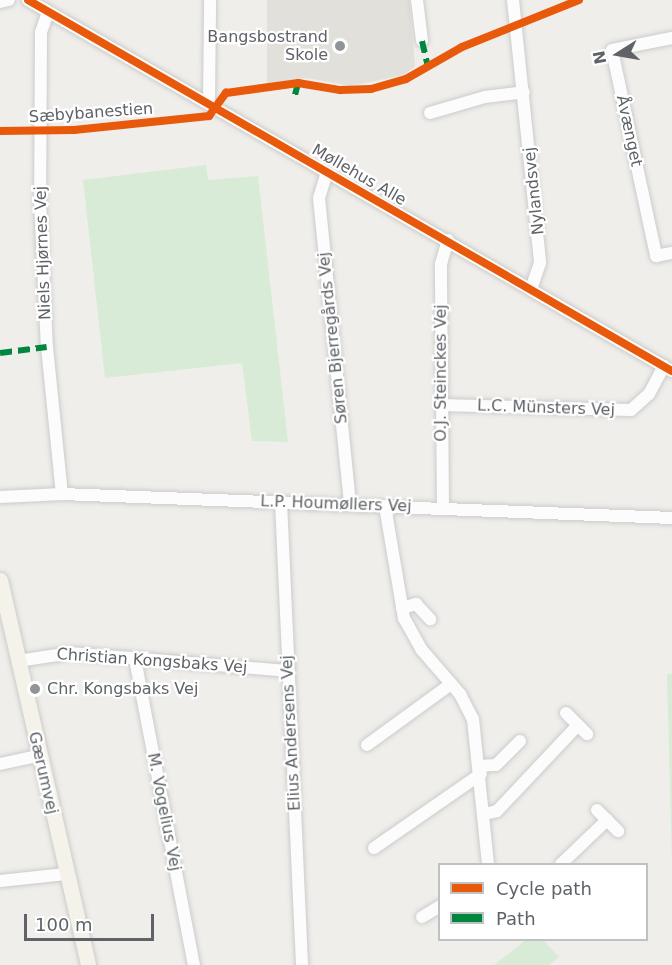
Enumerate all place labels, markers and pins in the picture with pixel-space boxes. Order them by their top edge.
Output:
place label: Bangsbostrand Skole [207,27,328,65]
marker: Bangsbostrand Skole [333,39,347,53]
place label: Chr. Kongsbaks Vej [47,679,198,699]
marker: Chr. Kongsbaks Vej [28,682,42,696]

